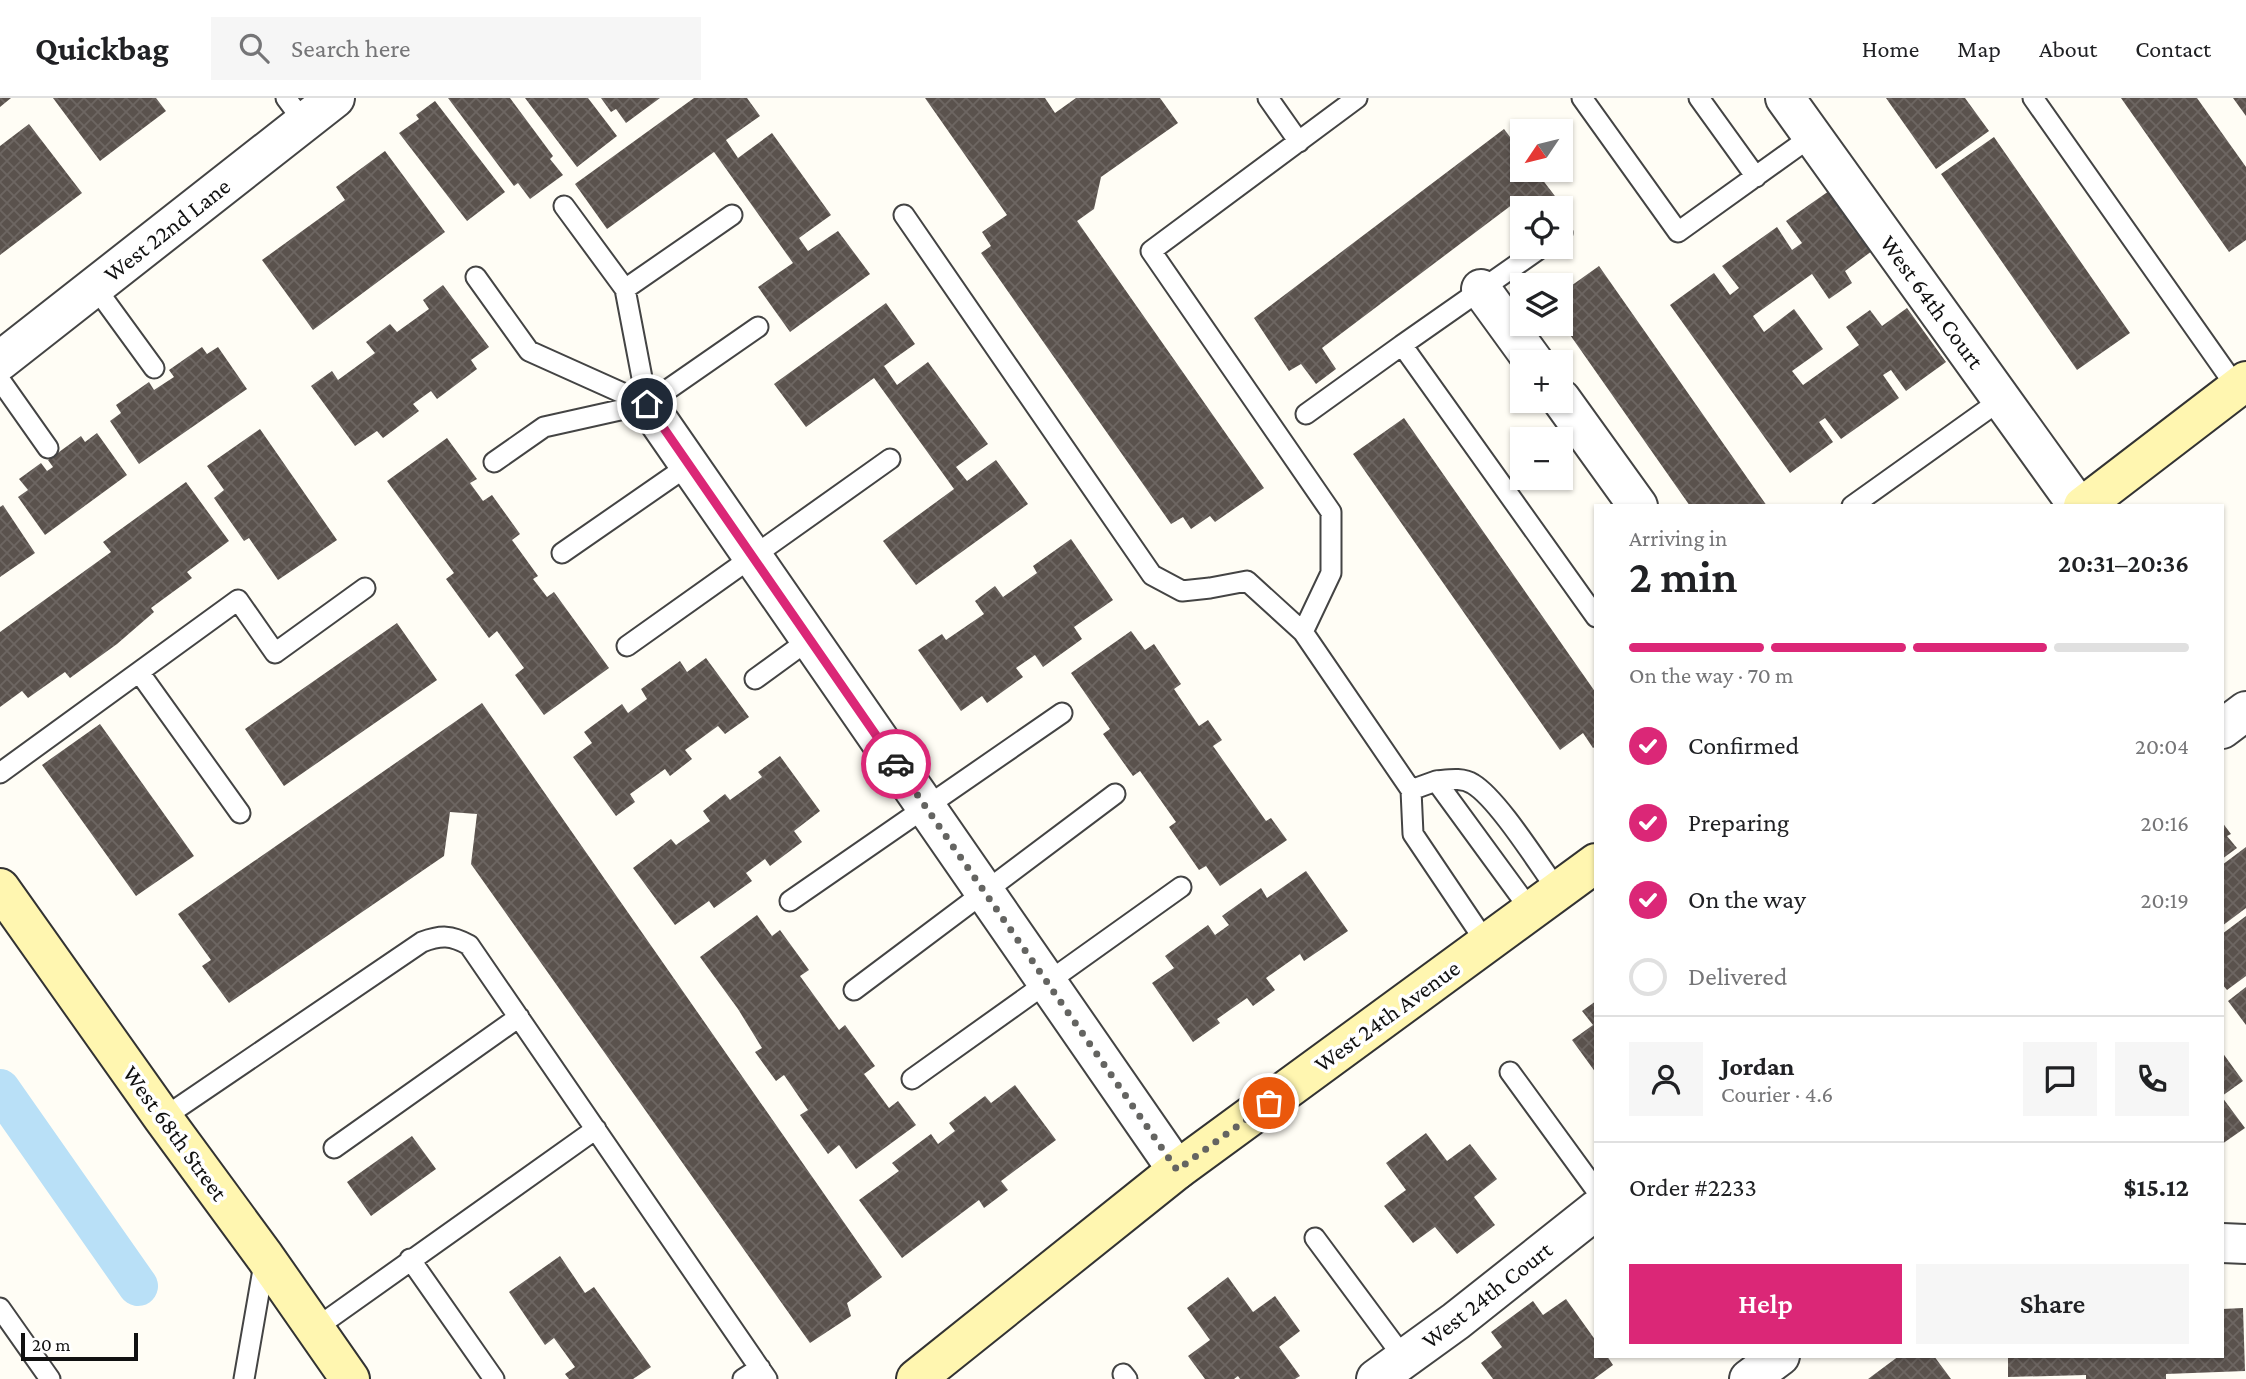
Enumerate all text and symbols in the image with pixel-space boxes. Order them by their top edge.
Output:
search box [211,17,701,80]
icon: search [235,29,273,67]
text: Quickbag [35,30,169,67]
text: Search here [291,34,410,63]
text: Home [1862,35,1919,62]
text: Map [1957,35,2001,62]
text: About [2039,35,2097,62]
text: Contact [2135,35,2211,62]
north arrow [1510,119,1573,182]
map controls [1510,119,1573,490]
street label: West 22nd Lane [98,172,235,287]
button: locate [1510,196,1573,259]
street label: West 64th Court [1875,230,1990,375]
button: layers [1510,273,1573,336]
button: + [1510,350,1573,413]
pin [617,374,677,434]
icon: home [628,385,666,423]
button: − [1510,427,1573,490]
text: Arriving in [1629,525,1727,551]
text: 20:31–20:36 [2058,549,2189,578]
text: 2 min [1629,551,1737,602]
text: On the way · 70 m [1629,662,1794,688]
icon: check [1629,727,1667,765]
courier [861,729,931,799]
text: Confirmed [1688,731,1799,760]
text: 20:04 [2135,733,2189,759]
icon: car [877,745,915,783]
icon: check [1629,804,1667,842]
text: Preparing [1688,808,1789,837]
text: 20:16 [2140,810,2189,836]
icon: check [1629,881,1667,919]
text: On the way [1688,885,1806,914]
text: 20:19 [2140,887,2189,913]
street label: West 24th Avenue [1309,954,1465,1077]
text: Delivered [1688,962,1787,991]
button: person [1629,1042,1703,1116]
button: chat [2023,1042,2097,1116]
button: phone [2115,1042,2189,1116]
text: Jordan [1721,1052,1795,1081]
street label: West 68th Street [117,1060,234,1206]
pin [1239,1073,1299,1133]
text: Courier · 4.6 [1721,1081,1833,1107]
icon: bag [1250,1084,1288,1122]
text: Order #2233 [1629,1173,1757,1202]
text: $15.12 [2123,1173,2189,1202]
street label: West 24th Court [1416,1235,1558,1354]
button: Help [1629,1264,1902,1344]
button: Share [1916,1264,2189,1344]
scale bar [21,1330,138,1362]
text: 20 m [32,1334,71,1355]

